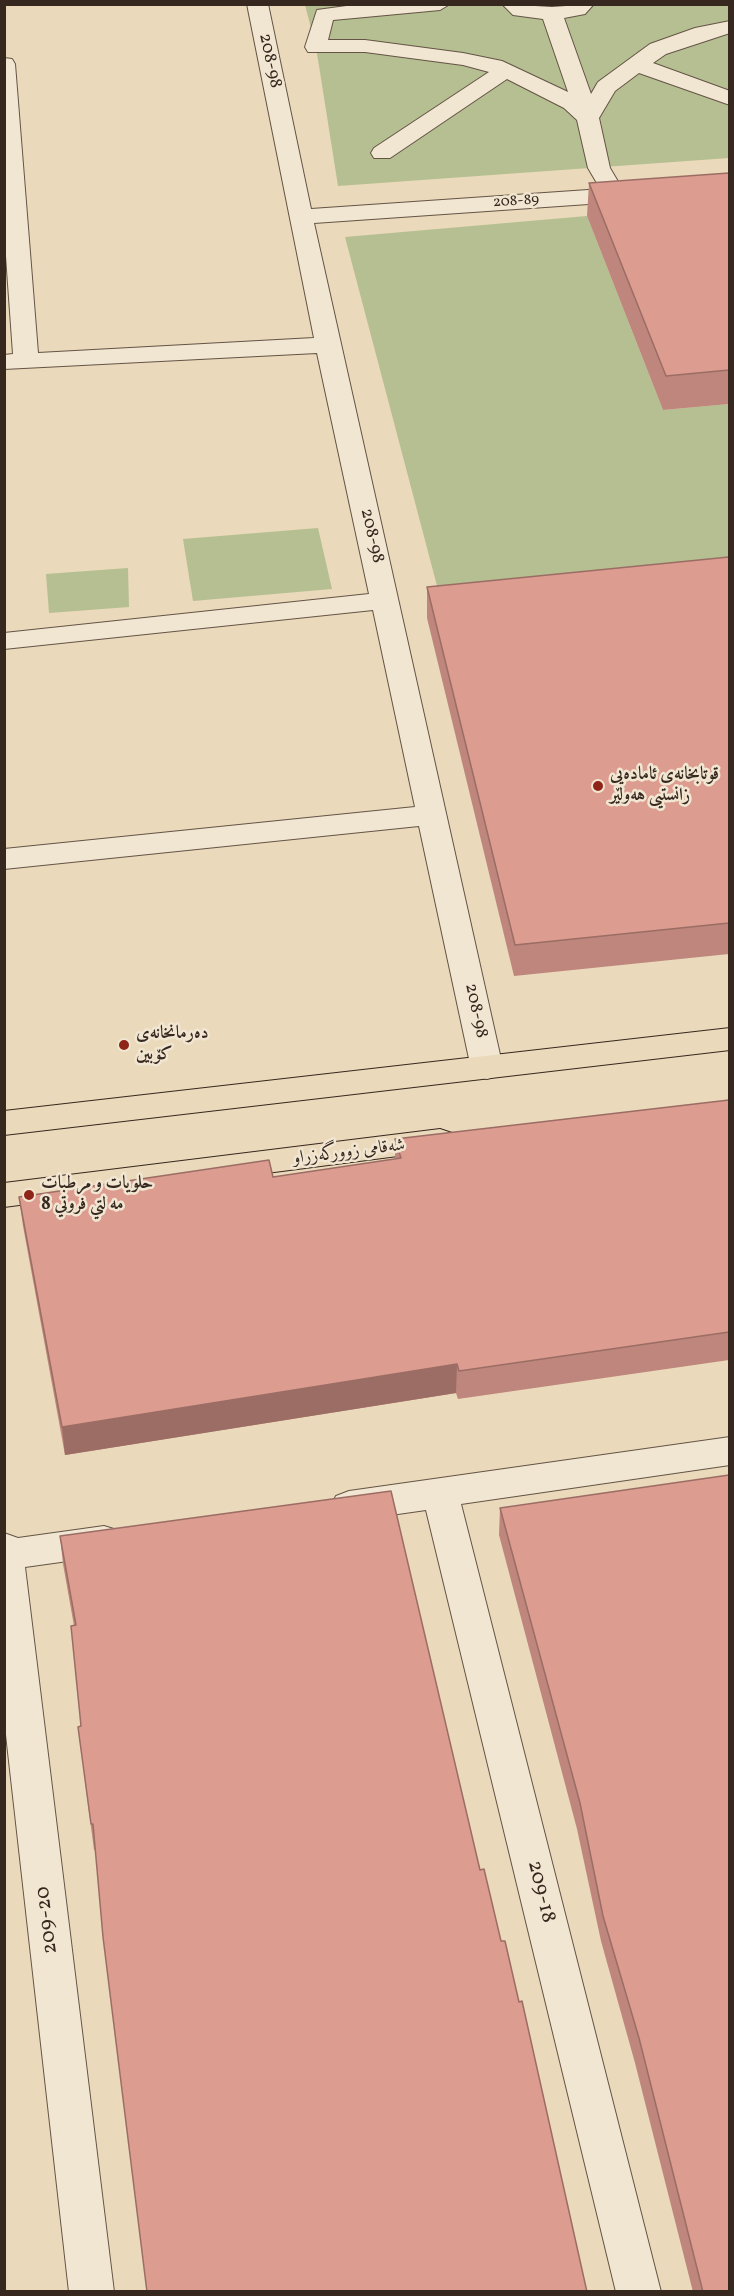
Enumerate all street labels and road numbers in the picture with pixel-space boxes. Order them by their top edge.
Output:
street label: 208-98 [253,32,285,90]
street label: 208-89 [492,191,540,213]
street label: 208-98 [354,507,388,565]
street label: 208-98 [459,982,491,1040]
street label: شەقامی زوورگەزراو [292,1135,406,1171]
street label: 209-18 [520,1858,560,1926]
street label: 209-20 [31,1885,65,1955]

